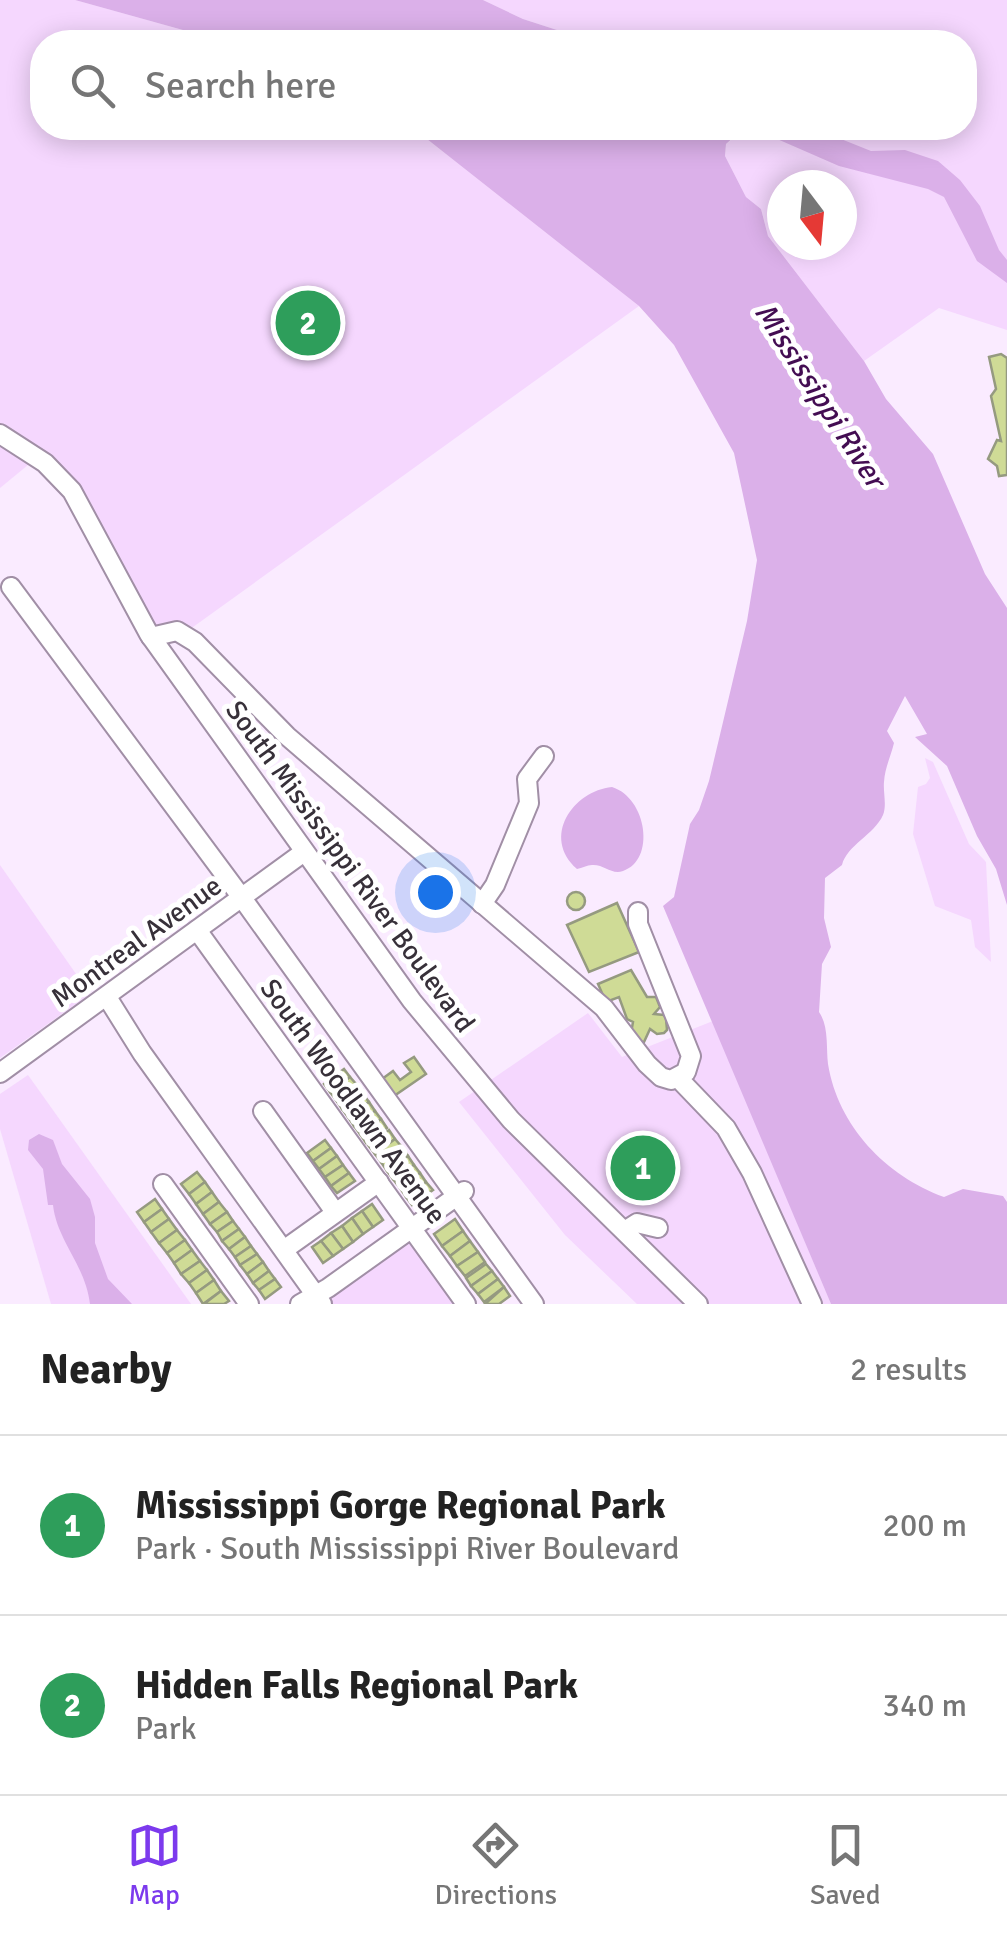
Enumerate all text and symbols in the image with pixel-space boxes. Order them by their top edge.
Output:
search box [30,30,977,140]
icon: search [65,58,120,113]
text: Search here [145,62,337,109]
north arrow [767,170,857,260]
pin: 2 [276,286,340,360]
water label: Mississippi River [746,296,895,498]
street label: South Mississippi River Boulevard [218,694,482,1039]
your location [410,867,461,918]
street label: Montreal Avenue [45,869,228,1015]
street label: South Woodlawn Avenue [253,972,454,1231]
pin: 1 [610,1130,676,1206]
text: Nearby [40,1344,172,1395]
text: 2 results [850,1350,967,1389]
text: Mississippi Gorge Regional Park [135,1482,666,1529]
text: 1 [64,1506,81,1545]
text: 200 m [883,1506,967,1545]
text: Park · South Mississippi River Boulevard [135,1529,679,1568]
text: Hidden Falls Regional Park [135,1662,578,1709]
text: 2 [64,1686,81,1725]
text: 340 m [883,1686,967,1725]
text: Park [135,1709,197,1748]
tab: Map [127,1818,182,1912]
tab: Directions [435,1818,557,1912]
tab: Saved [810,1818,880,1912]

